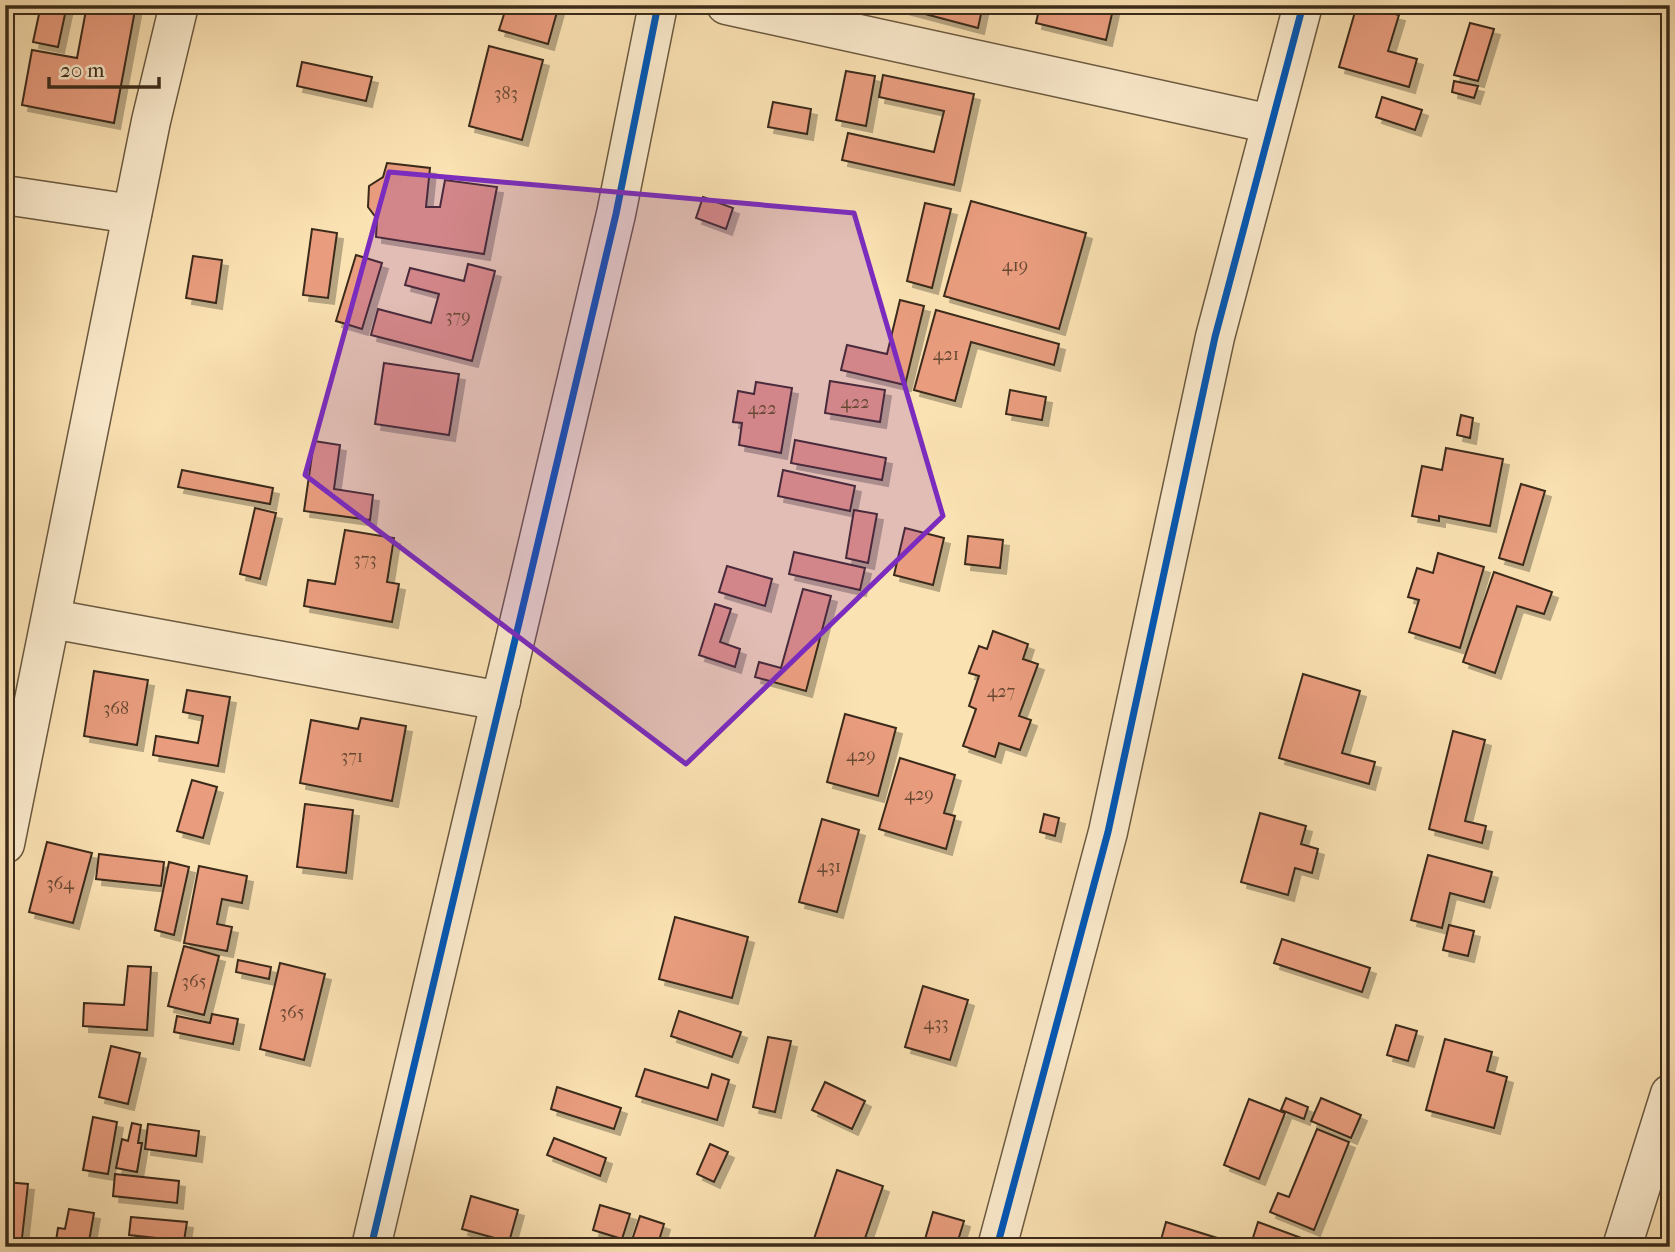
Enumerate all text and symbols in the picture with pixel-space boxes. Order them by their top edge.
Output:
scale bar [49,46,159,90]
text: 20 m [60,58,105,82]
house number: 383 [494,83,518,104]
house number: 419 [1002,255,1028,276]
house number: 379 [445,306,471,327]
house number: 421 [933,344,959,365]
house number: 422 [840,392,870,413]
house number: 422 [747,398,777,419]
house number: 373 [353,549,377,570]
house number: 427 [987,681,1016,702]
house number: 368 [103,698,129,719]
house number: 429 [846,745,876,766]
house number: 371 [341,746,363,767]
house number: 429 [904,784,934,805]
house number: 431 [817,856,841,877]
house number: 364 [46,873,74,894]
house number: 365 [182,971,207,992]
house number: 365 [280,1002,305,1023]
house number: 433 [923,1013,949,1034]

